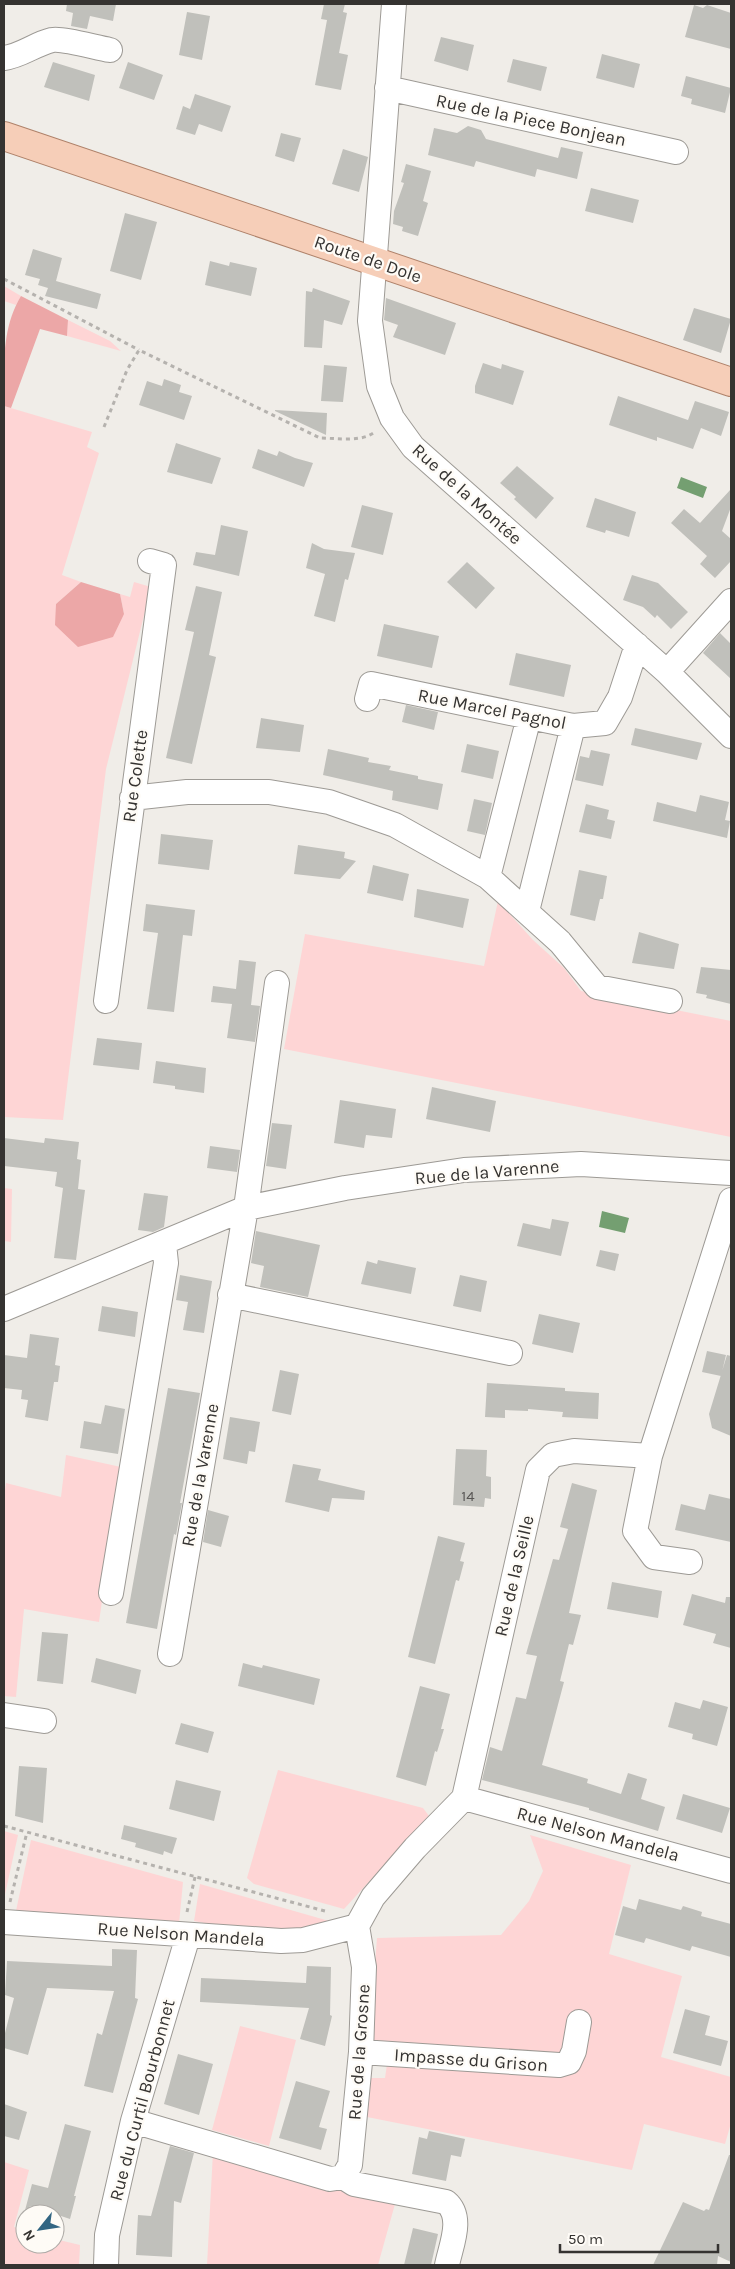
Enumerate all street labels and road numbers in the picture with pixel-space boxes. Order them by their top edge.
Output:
street label: Rue de la Piece Bonjean [434,89,628,151]
street label: Route de Dole [311,230,425,288]
street label: Rue de la Montée [408,439,526,549]
street label: Rue Marcel Pagnol [416,684,568,734]
street label: Rue Colette [118,728,152,824]
street label: Rue de la Varenne [414,1155,560,1189]
street label: Rue de la Varenne [177,1402,223,1548]
street label: Rue de la Seille [489,1513,539,1639]
street label: Rue Nelson Mandela [514,1802,682,1866]
street label: Rue Nelson Mandela [97,1917,265,1951]
street label: Rue de la Grosne [343,1983,375,2121]
street label: Rue du Curtil Bourbonnet [104,1997,180,2203]
street label: Impasse du Grison [393,2044,549,2076]

